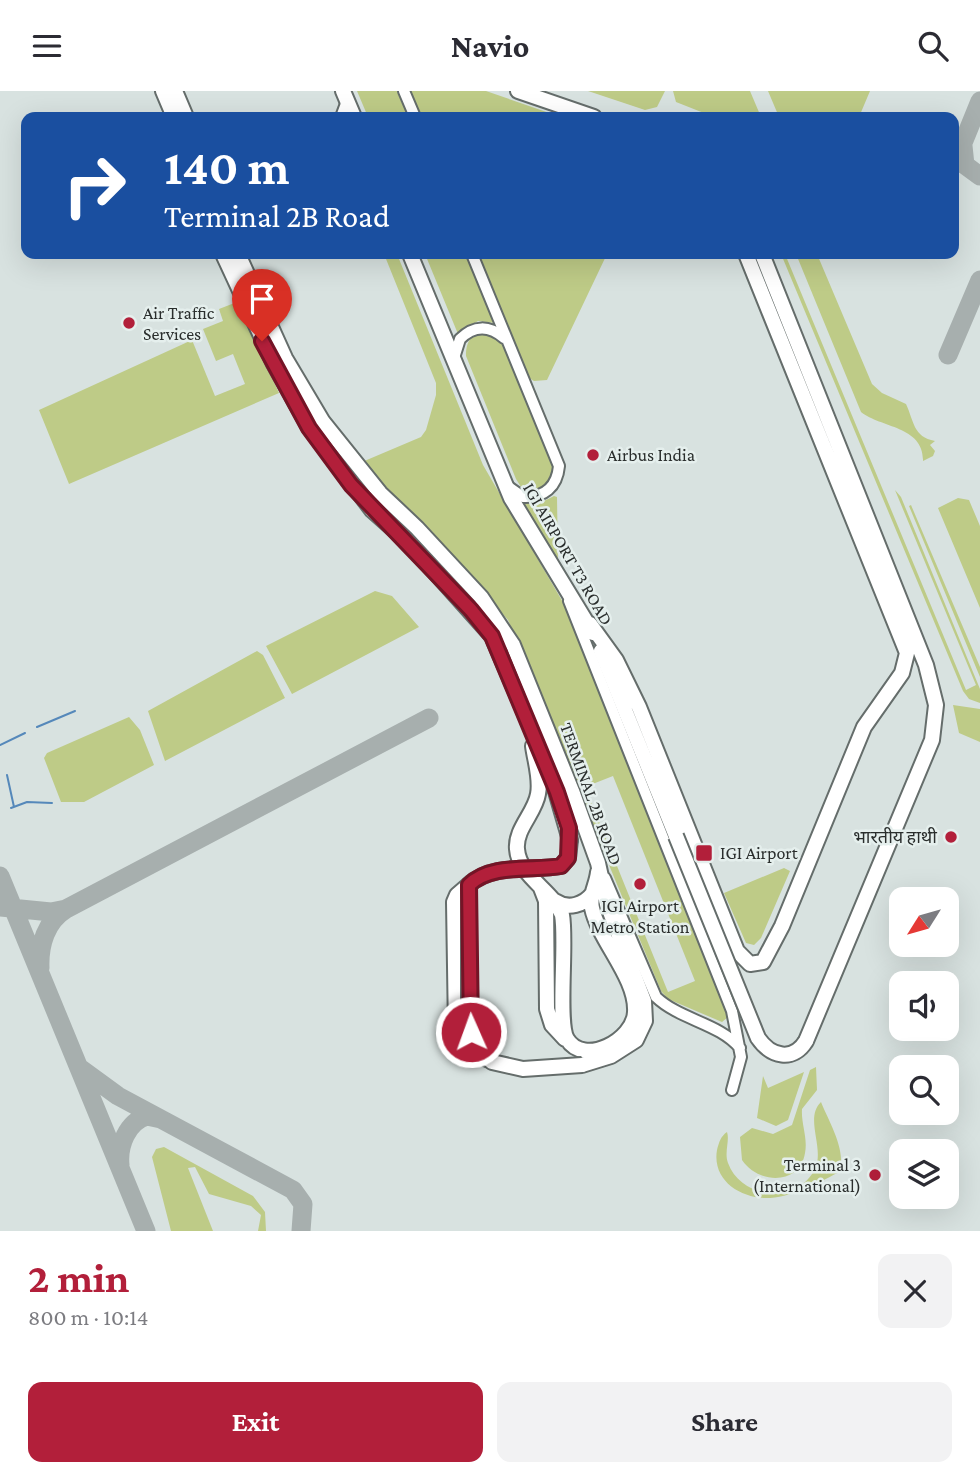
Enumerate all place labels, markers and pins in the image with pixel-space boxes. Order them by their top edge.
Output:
pin [232,269,292,341]
place label: Air Traffic Services [143,303,215,344]
marker: Air Traffic Services [121,315,137,331]
place label: Airbus India [607,445,695,465]
marker: Airbus India [585,447,601,463]
place label: भारतीय हाथी [853,827,937,847]
marker: भारतीय हाथी [943,829,959,845]
marker: IGI Airport [694,843,714,863]
place label: IGI Airport [720,843,799,863]
marker: IGI Airport Metro Station [632,876,648,892]
place label: IGI Airport Metro Station [590,896,690,937]
place label: Terminal 3 (International) [753,1155,861,1197]
marker: Terminal 3 (International) [867,1167,883,1183]

